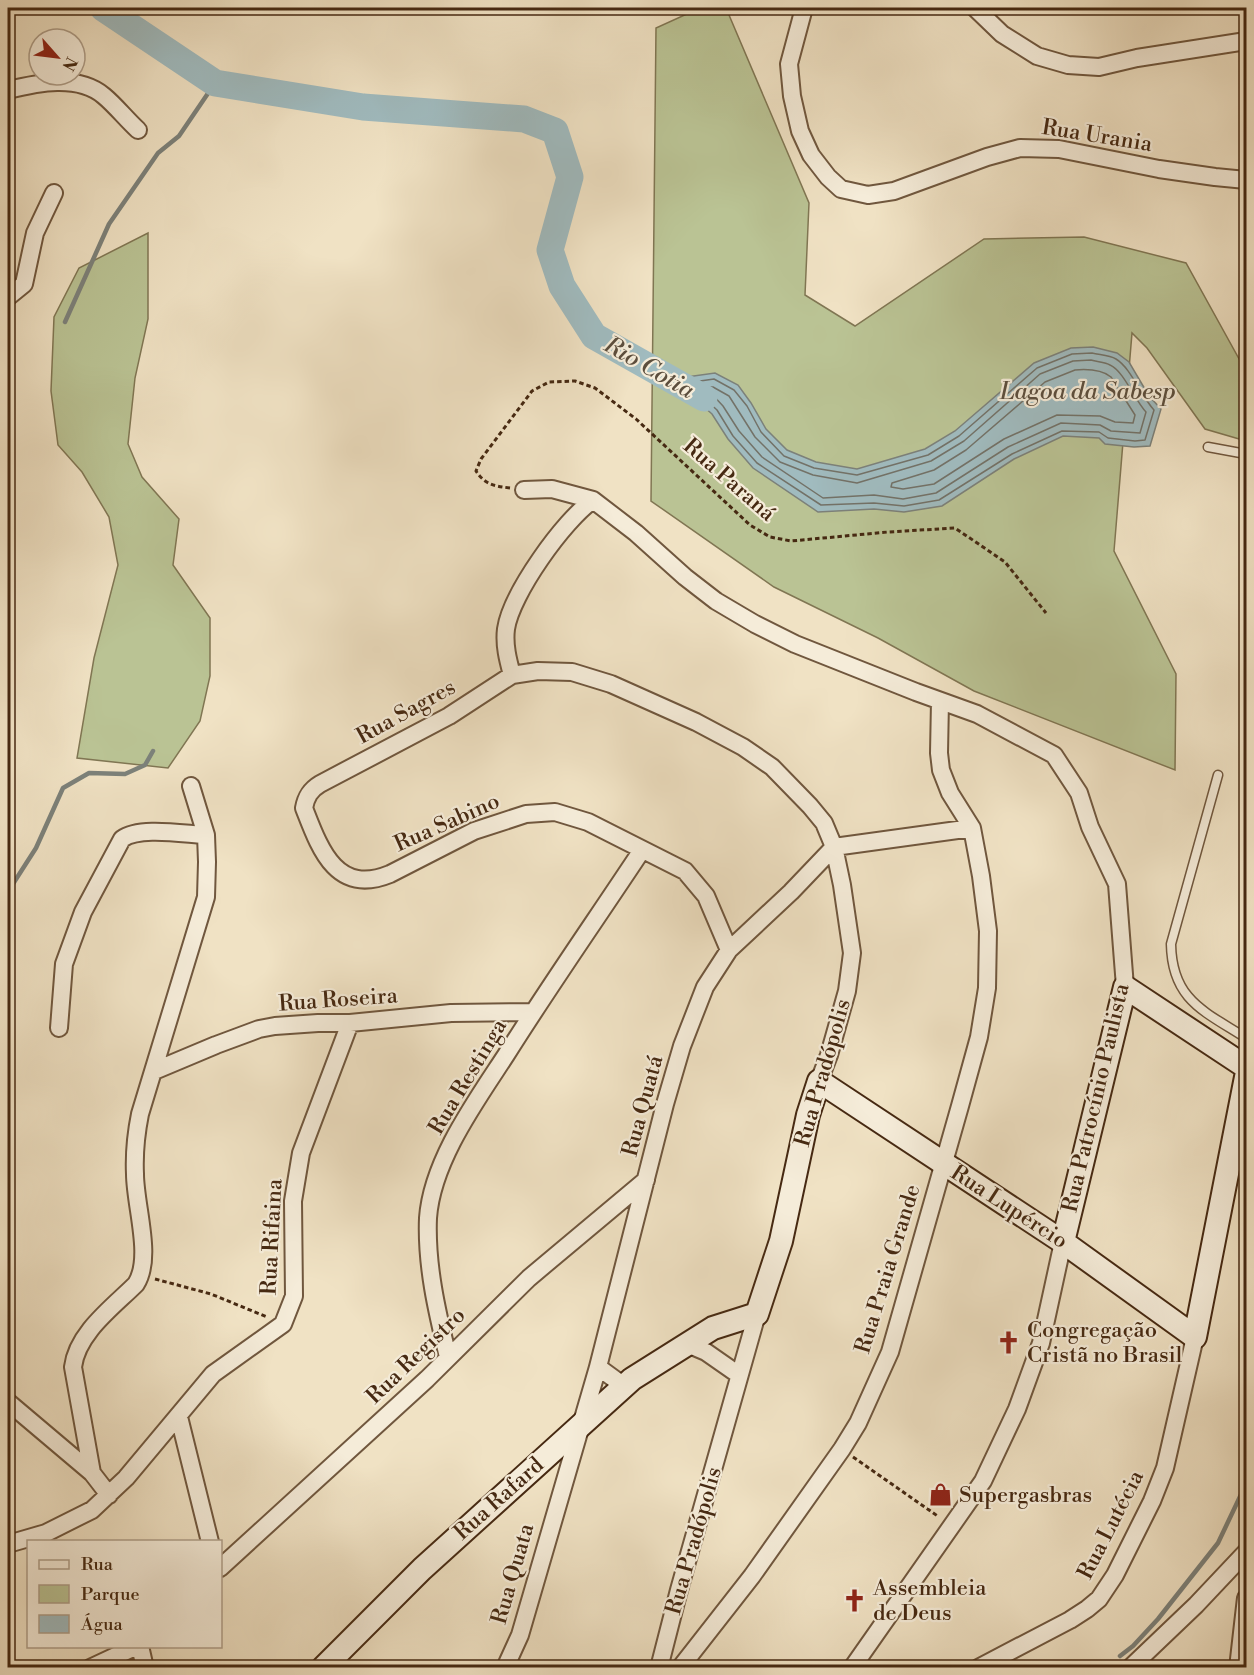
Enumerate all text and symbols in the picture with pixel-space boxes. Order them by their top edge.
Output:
north arrow [27,27,87,87]
text: N [57,53,81,74]
street label: Rua Urania [1040,114,1155,158]
water label: Rio Cotia [598,330,700,406]
water label: Lagoa da Sabesp [999,377,1176,407]
street label: Rua Paraná [677,433,781,528]
street label: Rua Sagres [352,674,460,750]
street label: Rua Sabino [390,788,504,858]
street label: Rua Patrocínio Paulista [1057,980,1136,1215]
street label: Rua Roseira [278,982,399,1018]
street label: Rua Pradópolis [789,996,857,1150]
street label: Rua Restinga [423,1014,514,1140]
street label: Rua Quatá [617,1052,670,1160]
street label: Rua Lupércio [945,1159,1073,1255]
street label: Rua Rifaina [255,1177,289,1296]
street label: Rua Praia Grande [849,1181,927,1357]
street label: Rua Registro [361,1302,471,1410]
place label: Congregação Cristã no Brasil [1027,1317,1183,1369]
church icon: Congregação Cristã no Brasil [996,1330,1022,1356]
street label: Rua Rafard [449,1451,550,1546]
street label: Rua Pradópolis [660,1464,728,1618]
street label: Rua Lutécia [1072,1465,1150,1584]
shop icon: Supergasbras [928,1482,954,1508]
place label: Supergasbras [959,1482,1092,1509]
street label: Rua Quata [486,1520,540,1627]
legend [27,1540,222,1648]
text: Rua [81,1553,114,1576]
place label: Assembleia de Deus [872,1575,987,1627]
text: Parque [81,1583,140,1606]
church icon: Assembleia de Deus [842,1588,868,1614]
text: Água [80,1613,123,1636]

